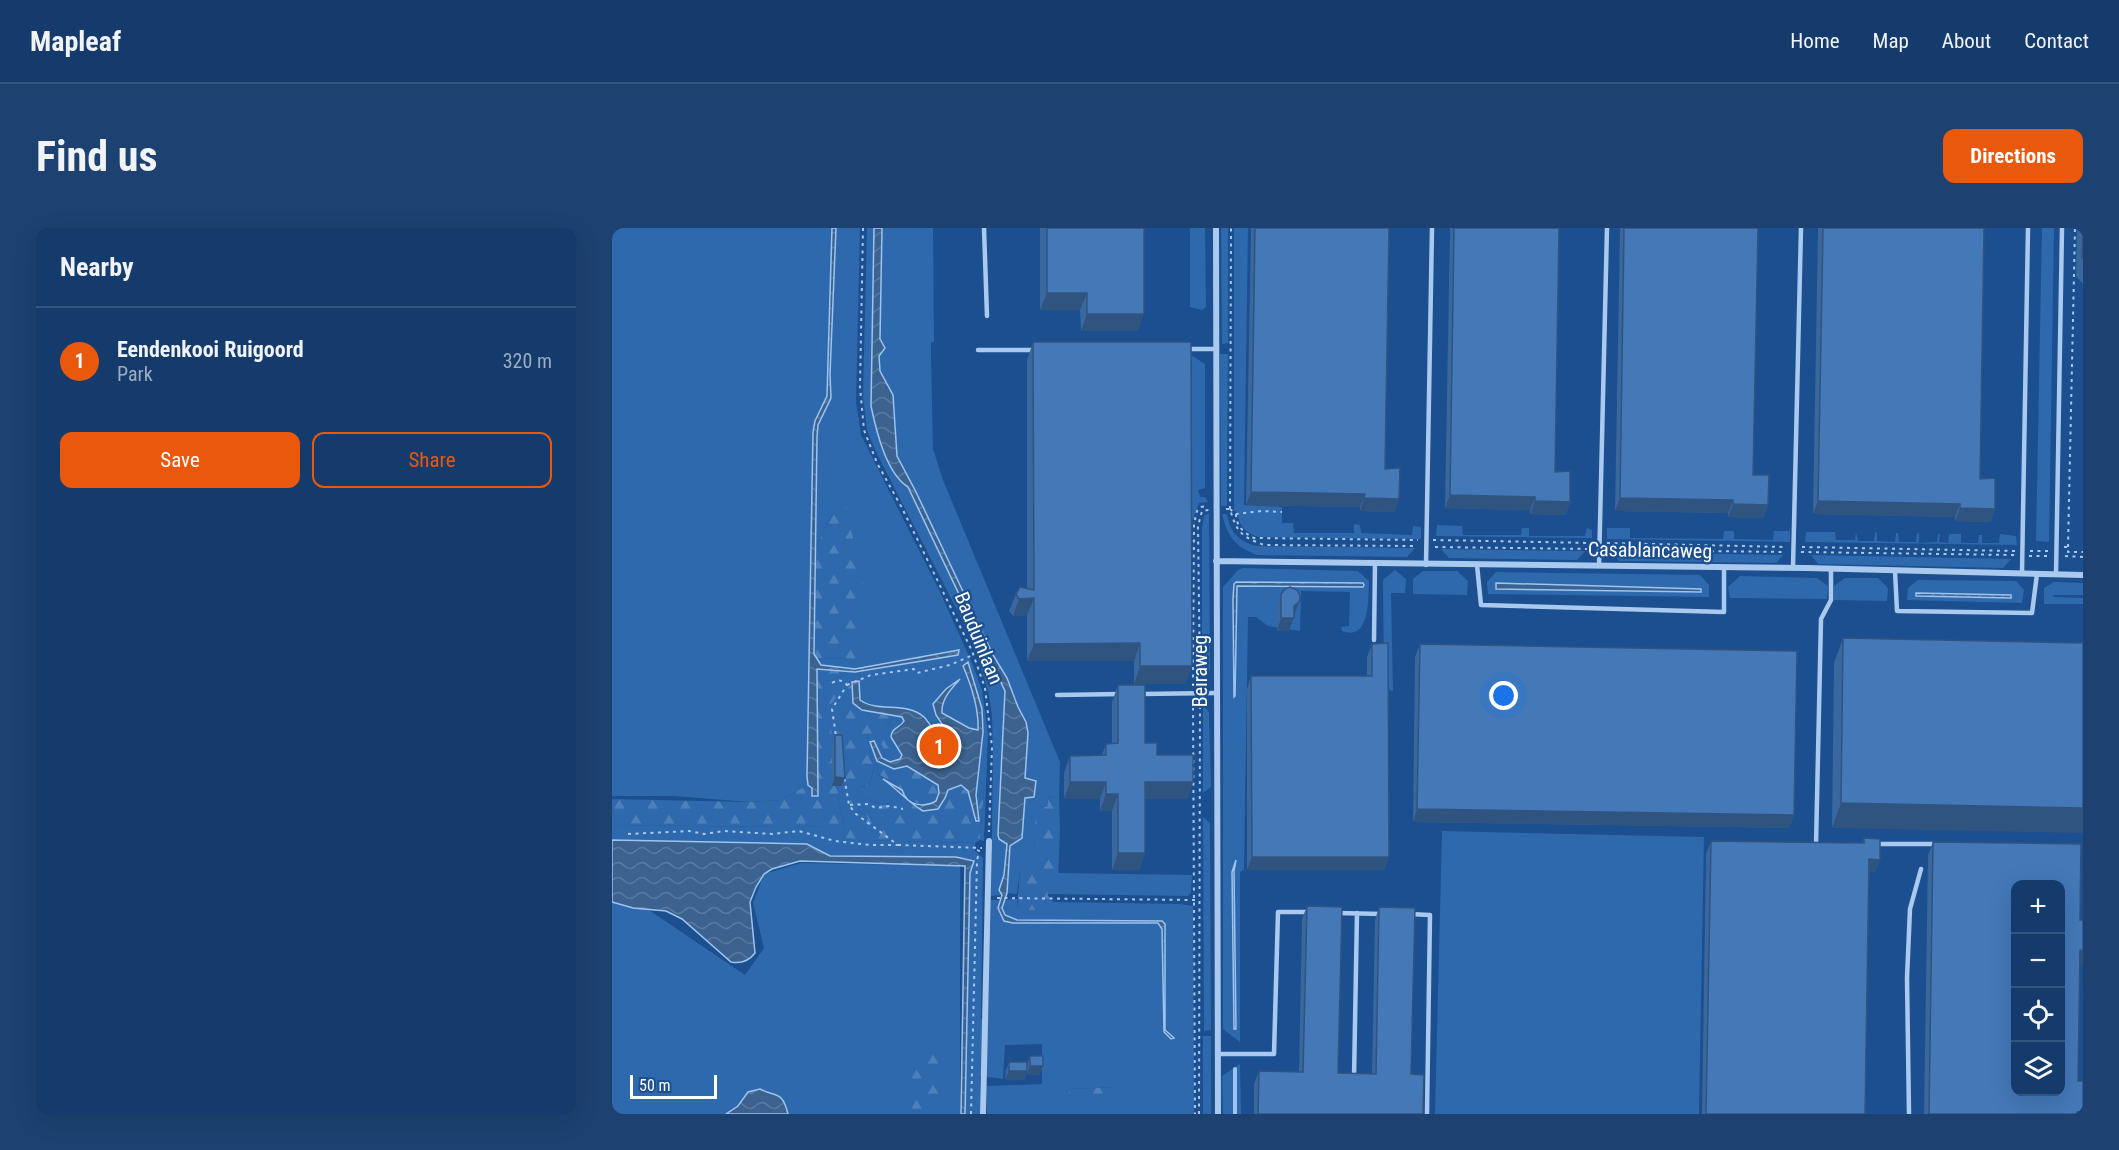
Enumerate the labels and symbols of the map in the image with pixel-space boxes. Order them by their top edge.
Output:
street label: Casablancaweg [1588,537,1712,563]
street label: Bauduinlaan [950,588,1008,688]
street label: Beiraweg [1188,635,1212,707]
your location [1489,681,1518,710]
pin: 1 [920,724,958,768]
scale bar [630,1072,717,1100]

